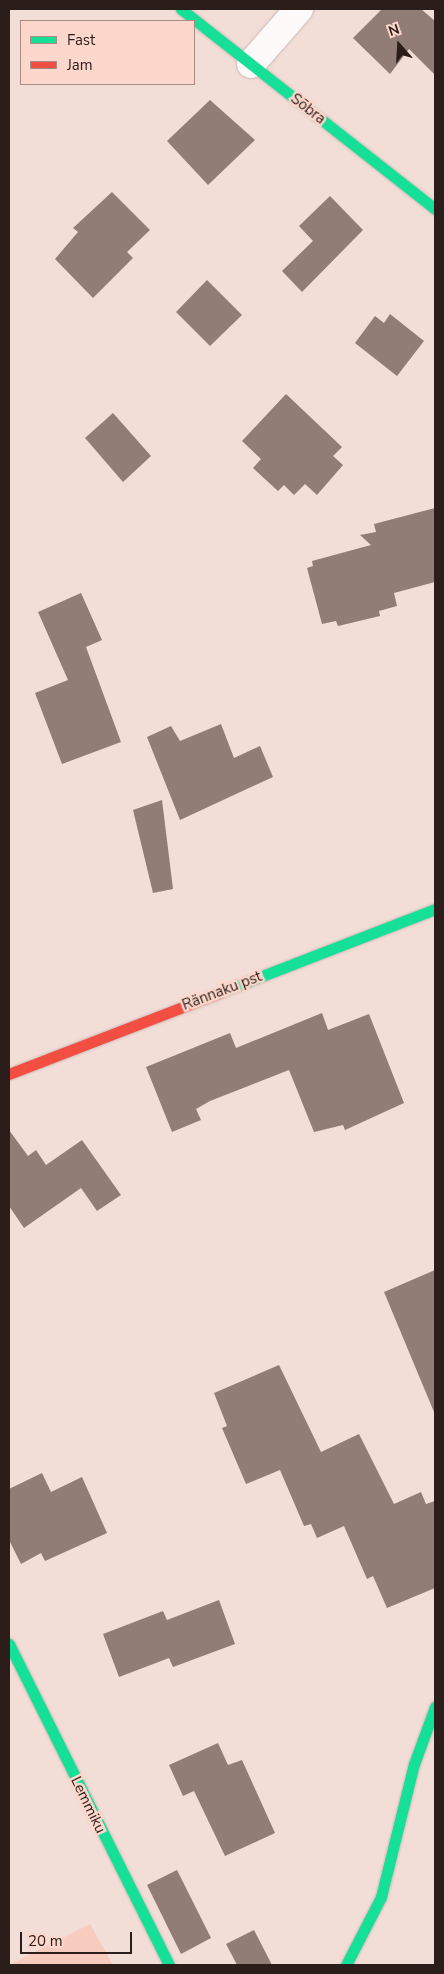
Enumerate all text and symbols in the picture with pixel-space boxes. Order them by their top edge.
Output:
legend [20,20,195,85]
north arrow [374,20,424,70]
text: N [386,20,402,41]
text: Fast [67,30,95,50]
text: Jam [67,55,93,75]
street label: Sõbra [287,90,329,128]
street label: Rännaku pst [180,968,264,1014]
street label: Lemmiku [67,1774,109,1836]
scale bar [22,1922,135,1954]
text: 20 m [28,1931,63,1951]

